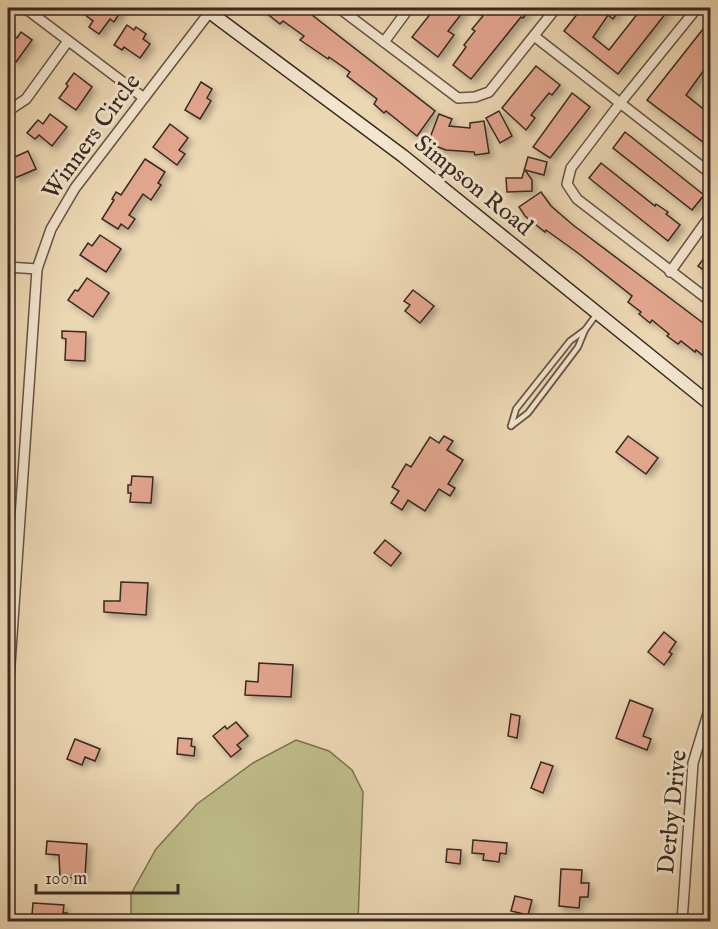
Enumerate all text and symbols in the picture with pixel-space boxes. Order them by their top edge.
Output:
street label: Winners Circle [36,68,148,206]
street label: Simpson Road [407,129,539,243]
street label: Derby Drive [651,748,695,876]
scale bar [36,857,178,895]
text: 100 m [45,868,87,891]

